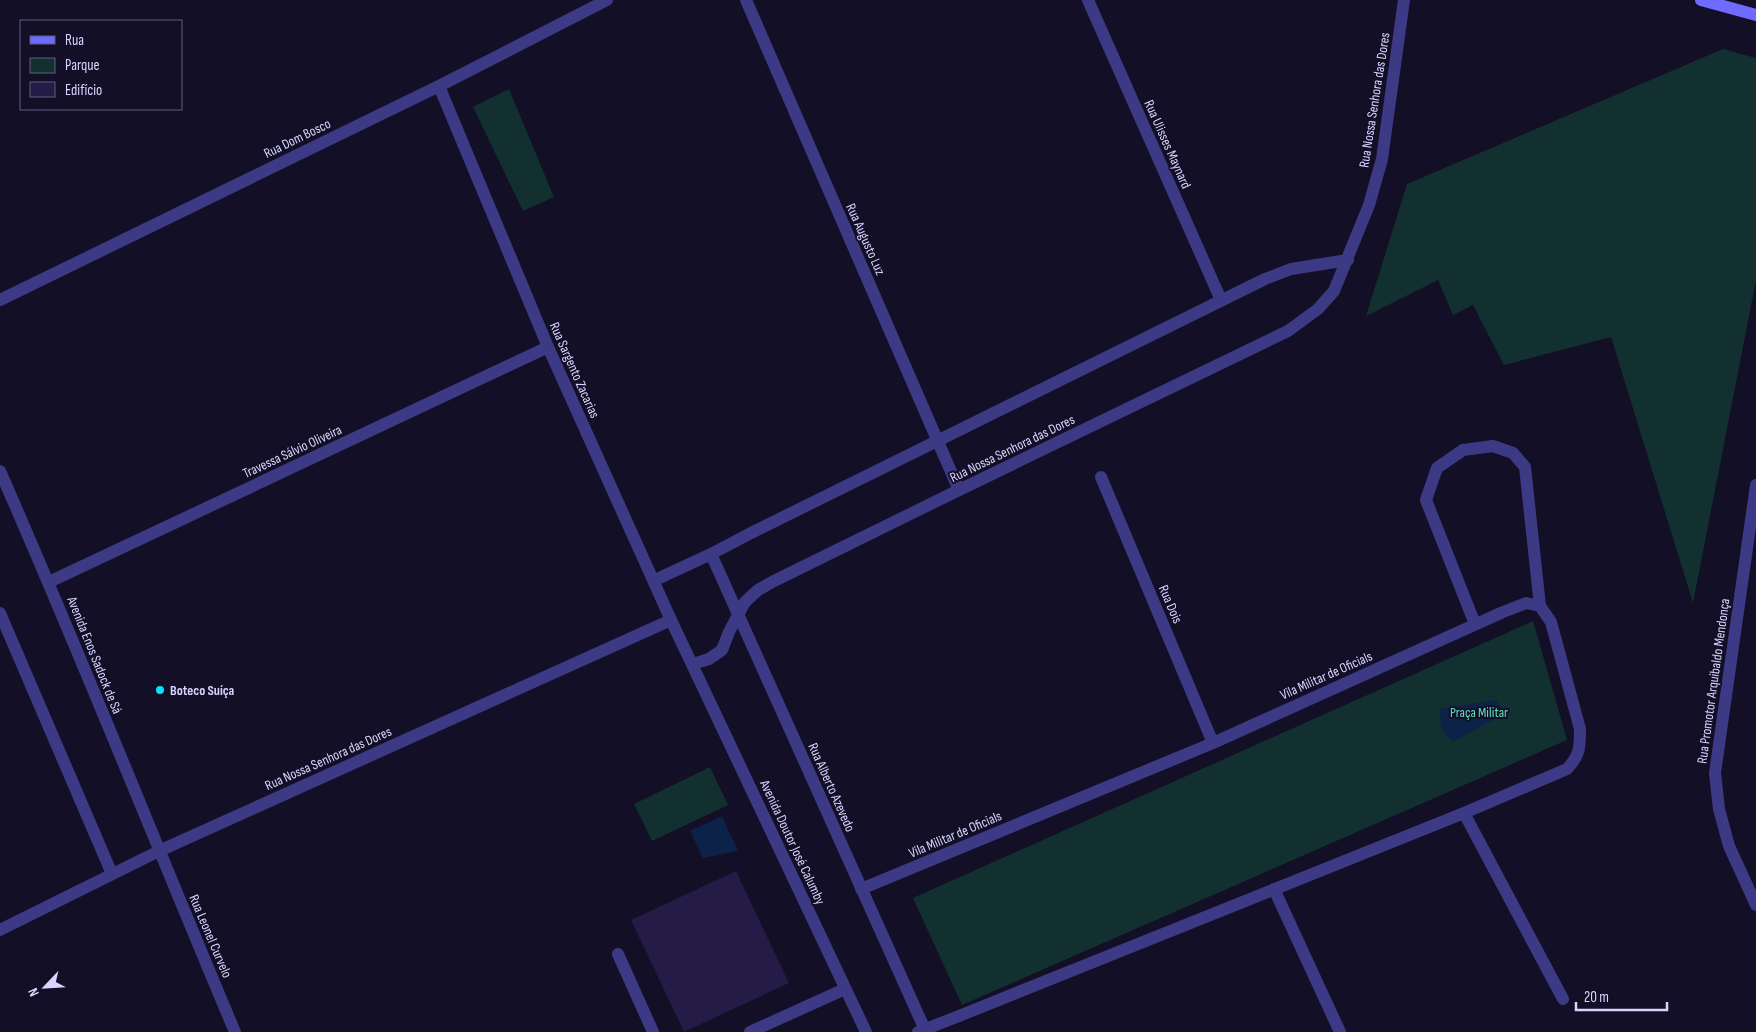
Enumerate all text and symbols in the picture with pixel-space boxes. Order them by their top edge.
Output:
legend [20,20,182,110]
text: Rua [65,31,84,50]
street label: Rua Nossa Senhora das Dores [1355,31,1394,169]
text: Parque [65,56,100,75]
text: Edifício [65,81,102,100]
street label: Rua Ulisses Maynard [1140,97,1195,191]
street label: Rua Dom Bosco [261,115,334,162]
street label: Rua Augusto Luz [842,201,889,278]
street label: Rua Sargento Zacarias [546,320,603,421]
street label: Rua Nossa Senhora das Dores [947,411,1077,486]
street label: Travessa Sálvio Oliveira [240,421,344,482]
street label: Rua Dois [1155,582,1186,626]
street label: Avenida Enos Sadock de Sá [63,593,126,716]
street label: Rua Promotor Arquibaldo Mendonça [1693,597,1734,765]
street label: Vila Militar de Oficials [1277,647,1375,703]
place label: Boteco Suíça [170,682,235,699]
marker: Boteco Suíça [154,684,166,696]
park label: Praça Militar [1450,704,1508,721]
street label: Rua Nossa Senhora das Dores [262,723,394,794]
street label: Rua Alberto Azevedo [804,740,859,834]
street label: Avenida Doutor José Calumby [756,776,829,908]
street label: Vila Militar de Oficials [906,807,1004,862]
street label: Rua Leonel Curvelo [185,892,236,981]
north arrow [20,962,70,1012]
scale bar [1576,980,1667,1012]
text: N [24,985,43,999]
text: 20 m [1584,988,1609,1007]

